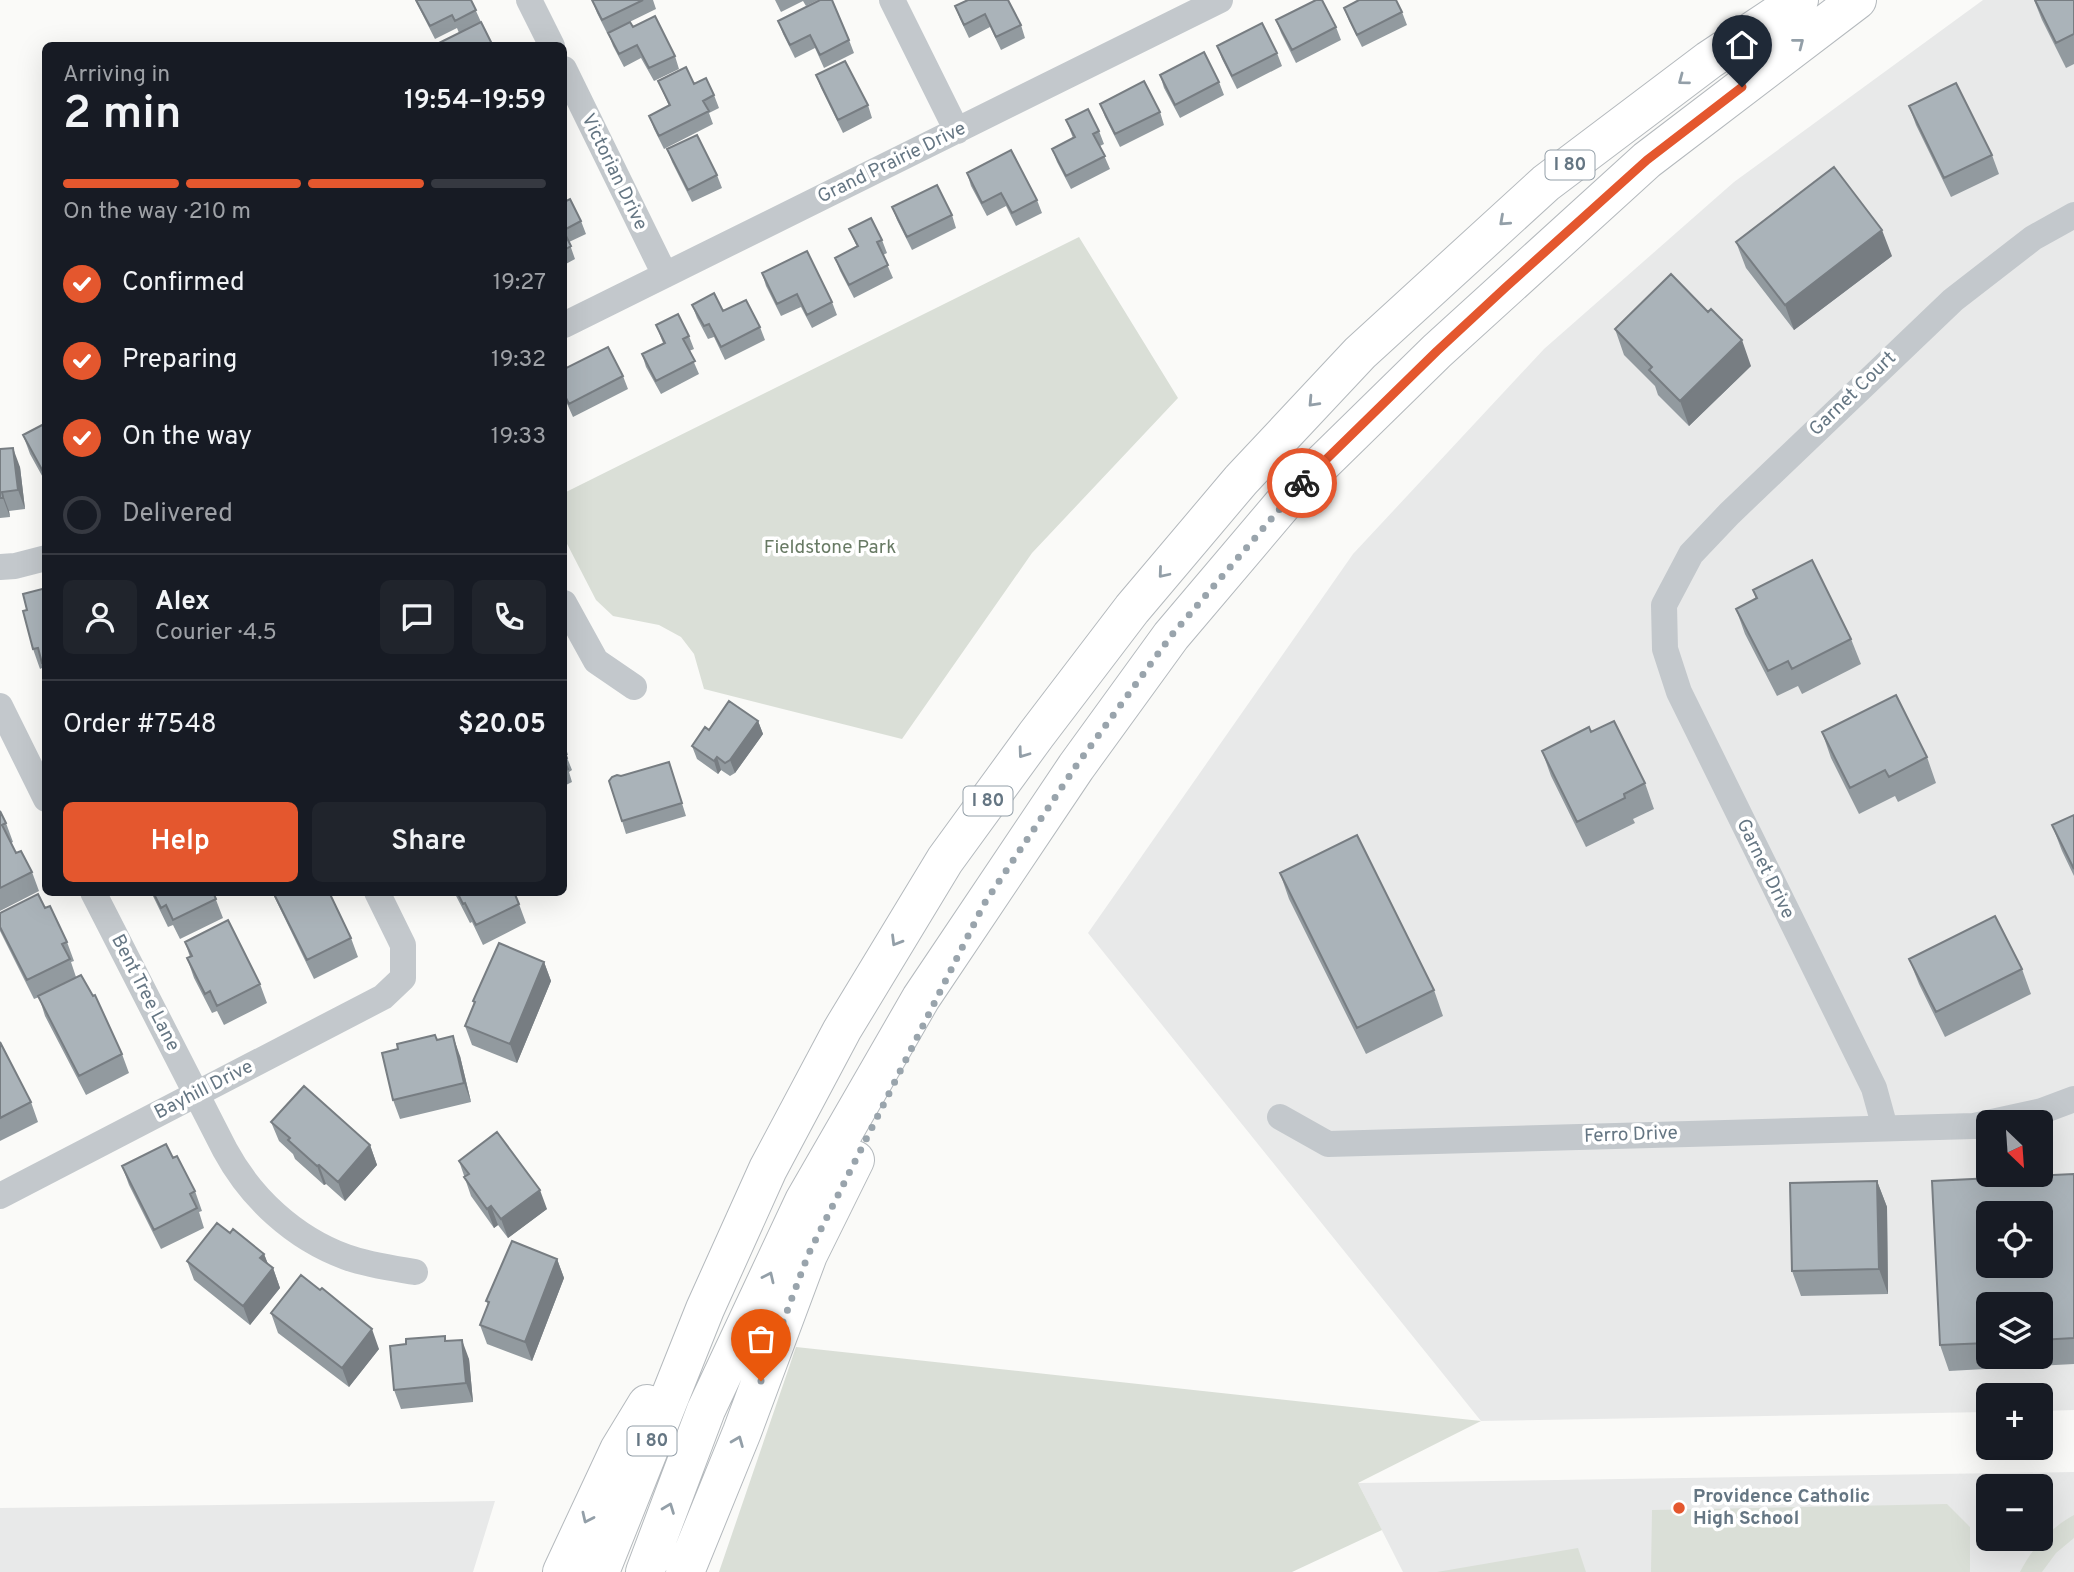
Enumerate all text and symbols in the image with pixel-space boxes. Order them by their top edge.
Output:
pin [1712,15,1772,87]
icon: home [1723,26,1761,64]
one-way arrow [1792,39,1804,52]
text: Arriving in [63,61,170,90]
one-way arrow [1678,72,1691,85]
text: 19:54–19:59 [404,85,546,118]
text: 2 min [63,86,182,145]
street label: Victorian Drive [575,110,653,234]
street label: Grand Prairie Drive [814,117,970,209]
road number: I 80 [1546,150,1594,180]
text: On the way · 210 m [63,198,251,227]
one-way arrow [1499,213,1512,225]
icon: check [63,265,101,303]
text: Confirmed [122,267,245,300]
text: 19:27 [493,269,546,298]
icon: check [63,342,101,380]
text: Preparing [122,344,237,377]
text: 19:32 [491,346,546,375]
street label: Garnet Court [1804,346,1902,442]
one-way arrow [1308,394,1321,407]
icon: check [63,419,101,457]
text: On the way [122,421,252,454]
text: 19:33 [491,423,546,452]
courier [1267,448,1337,518]
icon: bike [1283,464,1321,502]
text: Delivered [122,498,233,531]
park label: Fieldstone Park [764,536,896,560]
one-way arrow [1159,565,1171,578]
button: person [63,580,137,654]
button: chat [380,580,454,654]
button: phone [472,580,546,654]
text: Alex [155,586,210,619]
text: Courier · 4.5 [155,619,277,648]
text: Order #7548 [63,709,217,742]
text: $20.05 [458,709,546,742]
one-way arrow [1019,745,1031,758]
road number: I 80 [964,786,1012,816]
button: Help [63,802,298,882]
button: Share [312,802,546,882]
street label: Garnet Drive [1730,815,1800,923]
street label: Bent Tree Lane [105,931,185,1055]
one-way arrow [891,933,904,946]
street label: Bayhill Drive [151,1055,257,1125]
north arrow [1976,1110,2053,1186]
map controls [1976,1110,2053,1551]
street label: Ferro Drive [1584,1121,1678,1149]
button: locate [1976,1201,2053,1278]
one-way arrow [761,1272,775,1284]
button: layers [1976,1292,2053,1369]
pin [731,1309,791,1381]
icon: bag [742,1320,780,1358]
button: + [1976,1383,2053,1460]
road number: I 80 [628,1426,676,1456]
one-way arrow [730,1436,744,1448]
button: − [1976,1474,2053,1551]
place label: Providence Catholic High School [1693,1485,1870,1531]
marker: Providence Catholic High School [1671,1500,1687,1516]
one-way arrow [661,1503,675,1515]
one-way arrow [581,1511,595,1523]

